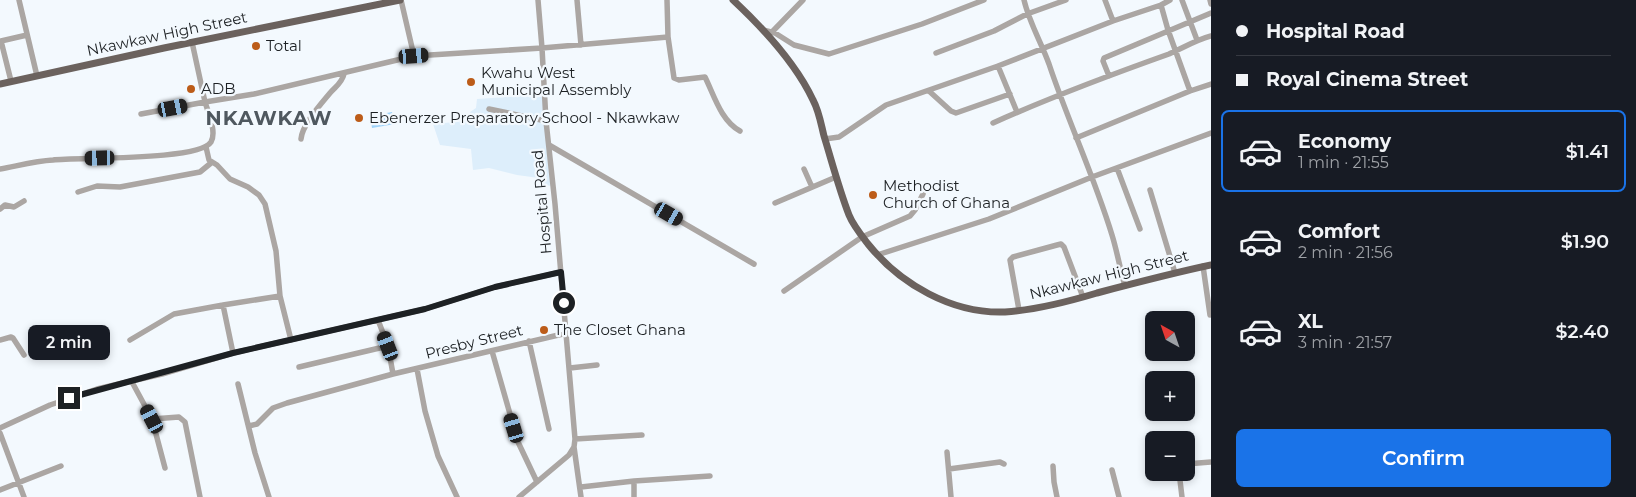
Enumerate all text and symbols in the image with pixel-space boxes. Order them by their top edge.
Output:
street label: Nkawkaw High Street [85,7,249,60]
text: Hospital Road [1266,20,1405,43]
place label: Total [266,36,302,55]
marker: Total [250,40,262,52]
car [398,47,429,65]
place label: Kwahu West Municipal Assembly [481,63,632,99]
text: Royal Cinema Street [1266,68,1468,91]
marker: Kwahu West Municipal Assembly [465,76,477,88]
place label: ADB [201,79,235,98]
marker: ADB [185,83,197,95]
car [156,98,189,118]
district label: NKAWKAW [206,106,332,130]
place label: Ebenerzer Preparatory School - Nkawkaw [369,108,680,127]
marker: Ebenerzer Preparatory School - Nkawkaw [353,112,365,124]
icon: car [1238,129,1283,174]
text: Economy [1298,130,1391,153]
text: $1.41 [1566,140,1609,163]
street label: Hospital Road [527,149,556,255]
car [84,150,115,166]
text: 1 min · 21:55 [1298,153,1389,172]
place label: Methodist Church of Ghana [883,176,1010,212]
marker: Methodist Church of Ghana [867,189,879,201]
car [652,200,685,228]
icon: car [1238,219,1283,264]
text: Comfort [1298,220,1380,243]
text: $1.90 [1561,230,1609,253]
text: 2 min · 21:56 [1298,243,1393,262]
street label: Nkawkaw High Street [1027,246,1190,304]
route start [553,292,575,314]
icon: car [1238,309,1283,354]
text: XL [1298,310,1323,333]
north arrow [1145,311,1195,361]
map controls [1145,311,1195,481]
street label: Presby Street [423,320,525,363]
place label: The Closet Ghana [554,320,686,339]
text: $2.40 [1556,320,1609,343]
marker: The Closet Ghana [538,324,550,336]
callout: 2 min [28,326,110,360]
car [375,329,400,363]
text: 2 min [46,333,92,352]
text: 3 min · 21:57 [1298,333,1392,352]
button: + [1145,371,1195,421]
route end [58,387,80,409]
car [138,402,165,436]
car [502,411,525,445]
button: Confirm [1236,429,1611,487]
button: − [1145,431,1195,481]

